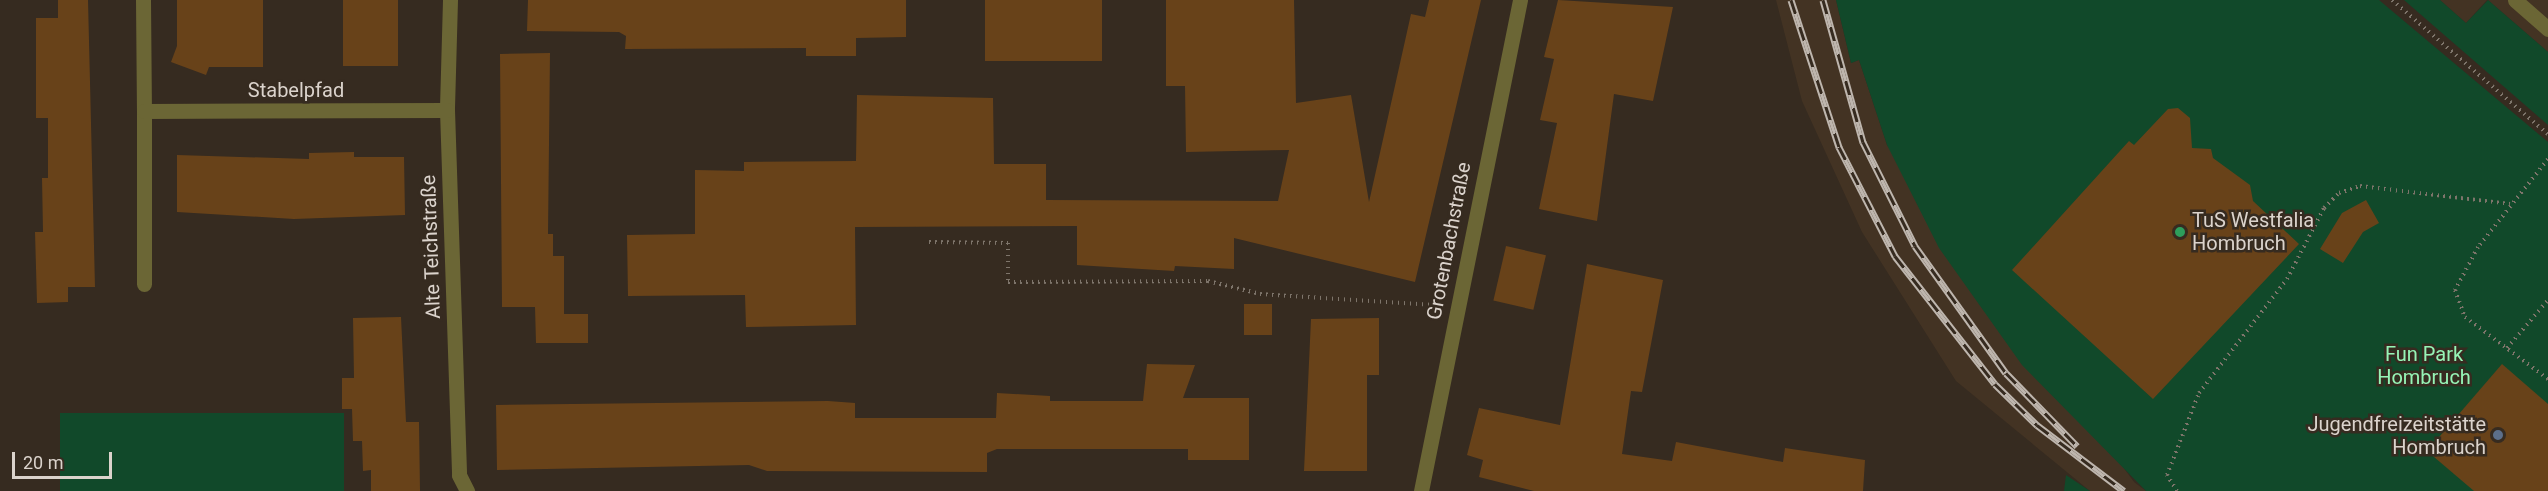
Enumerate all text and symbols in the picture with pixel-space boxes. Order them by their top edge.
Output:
street label: Stabelpfad [248,78,344,102]
street label: Grotenbachstraße [1422,160,1476,322]
street label: Alte Teichstraße [416,174,446,320]
place label: TuS Westfalia Hombruch [2192,208,2314,255]
marker: TuS Westfalia Hombruch [2173,225,2187,239]
park label: Fun Park Hombruch [2377,343,2471,390]
place label: Jugendfreizeitstätte Hombruch [2308,412,2486,459]
marker: Jugendfreizeitstätte Hombruch [2491,428,2505,442]
scale bar [15,440,116,478]
text: 20 m [23,452,63,473]

